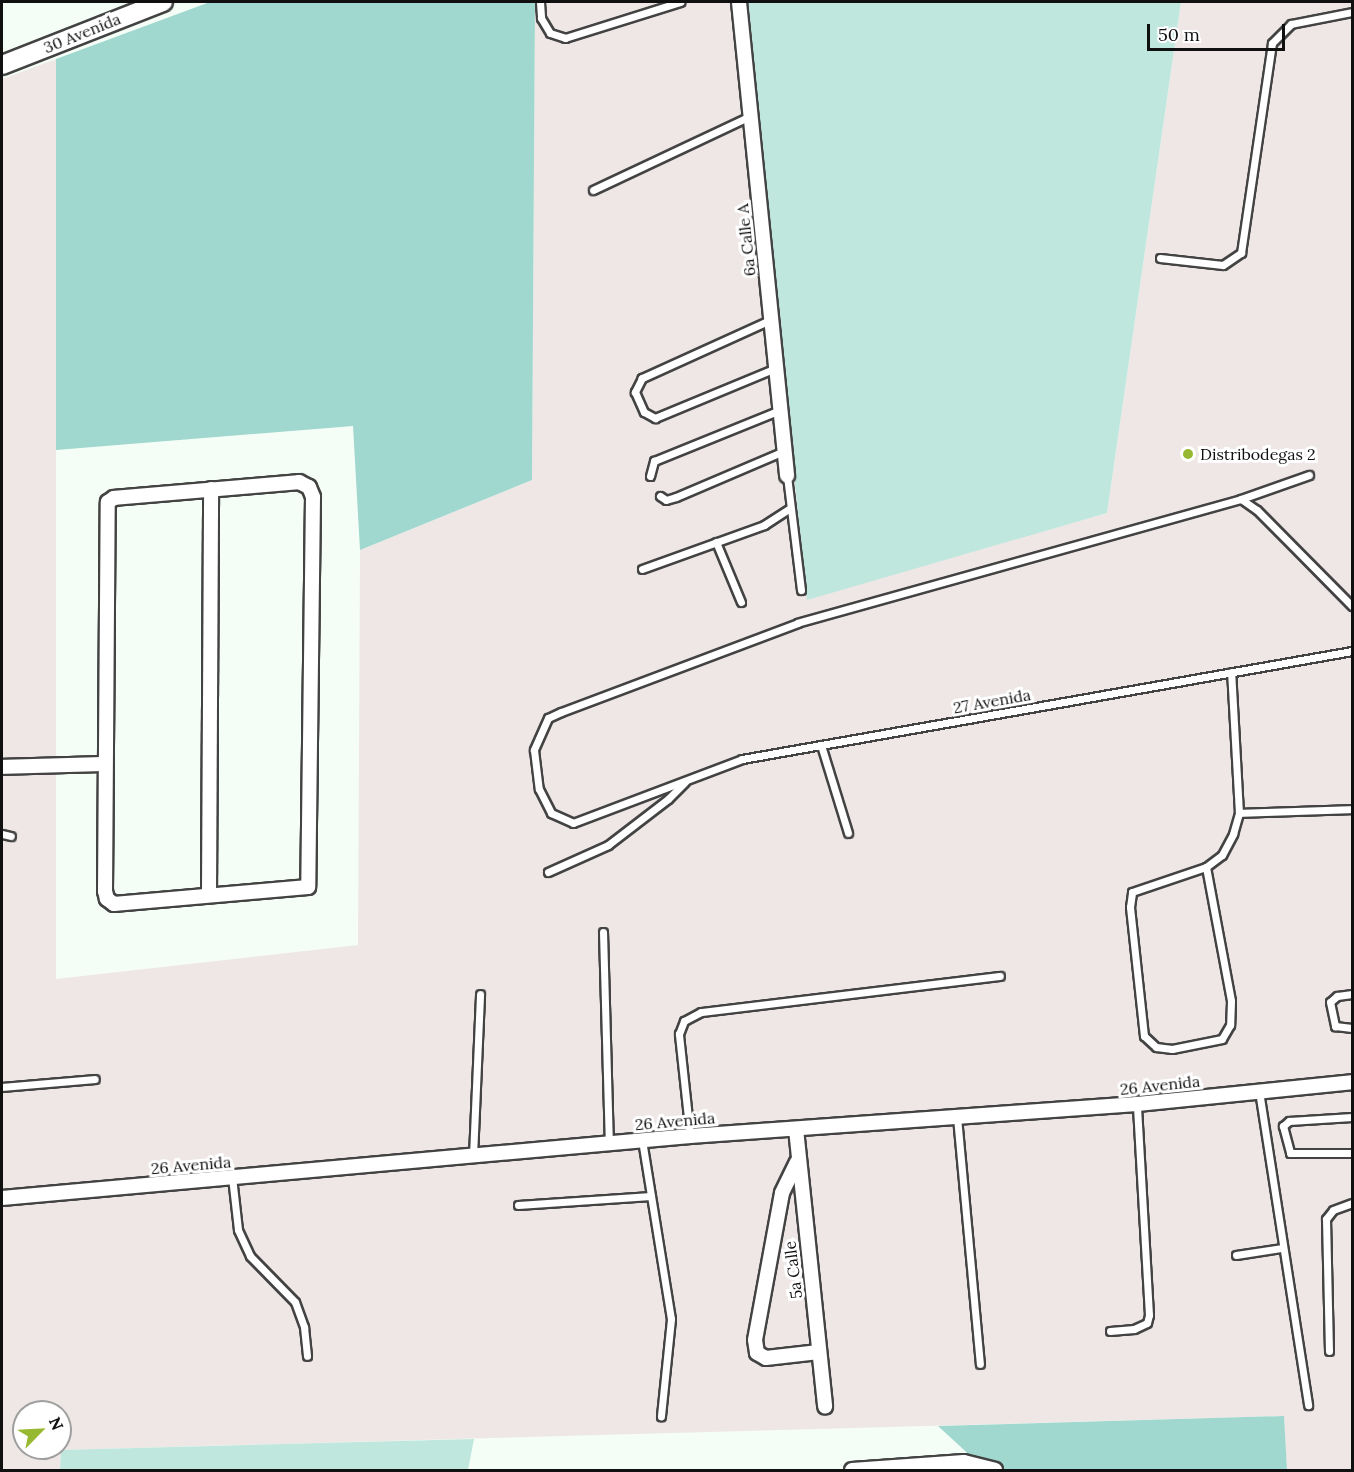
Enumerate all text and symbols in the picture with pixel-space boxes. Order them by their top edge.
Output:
street label: 30 Avenida [41,9,123,57]
scale bar [1150,12,1288,50]
text: 50 m [1158,23,1200,46]
street label: 6a Calle A [733,203,759,277]
place label: Distribodegas 2 [1200,444,1316,464]
marker: Distribodegas 2 [1181,447,1195,461]
street label: 27 Avenida [952,685,1032,717]
street label: 26 Avenida [1119,1071,1201,1099]
street label: 26 Avenida [634,1108,716,1134]
street label: 26 Avenida [150,1152,232,1178]
street label: 5a Calle [780,1240,806,1300]
north arrow [12,1400,72,1460]
text: N [45,1414,68,1433]

